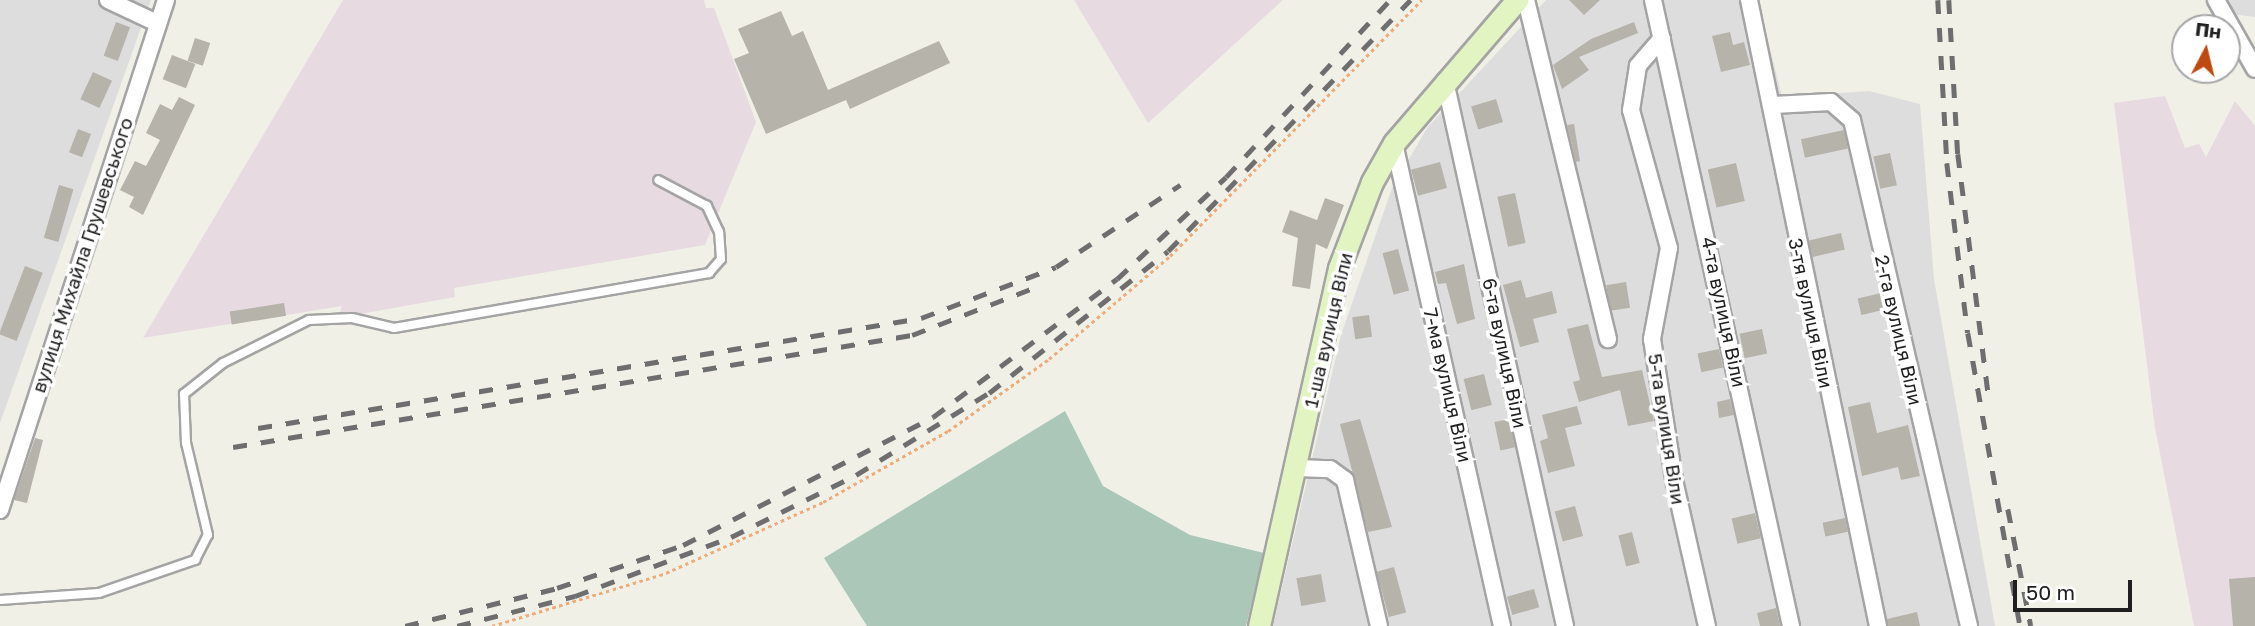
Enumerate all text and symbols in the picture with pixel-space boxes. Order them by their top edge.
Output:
north arrow [2171,14,2241,84]
text: Пн [2194,17,2223,43]
street label: вулиця Михайла Грушевського [27,115,137,395]
street label: 4-та вулиця Віли [1697,235,1751,389]
street label: 3-тя вулиця Віли [1784,236,1838,390]
street label: 1-ша вулиця Віли [1299,250,1357,410]
street label: 2-га вулиця Віли [1871,253,1927,407]
street label: 6-та вулиця Віли [1478,276,1532,430]
street label: 7-ма вулиця Віли [1419,306,1477,464]
street label: 5-та вулиця Віли [1644,352,1690,506]
scale bar [2017,566,2136,610]
text: 50 m [2026,579,2075,605]

